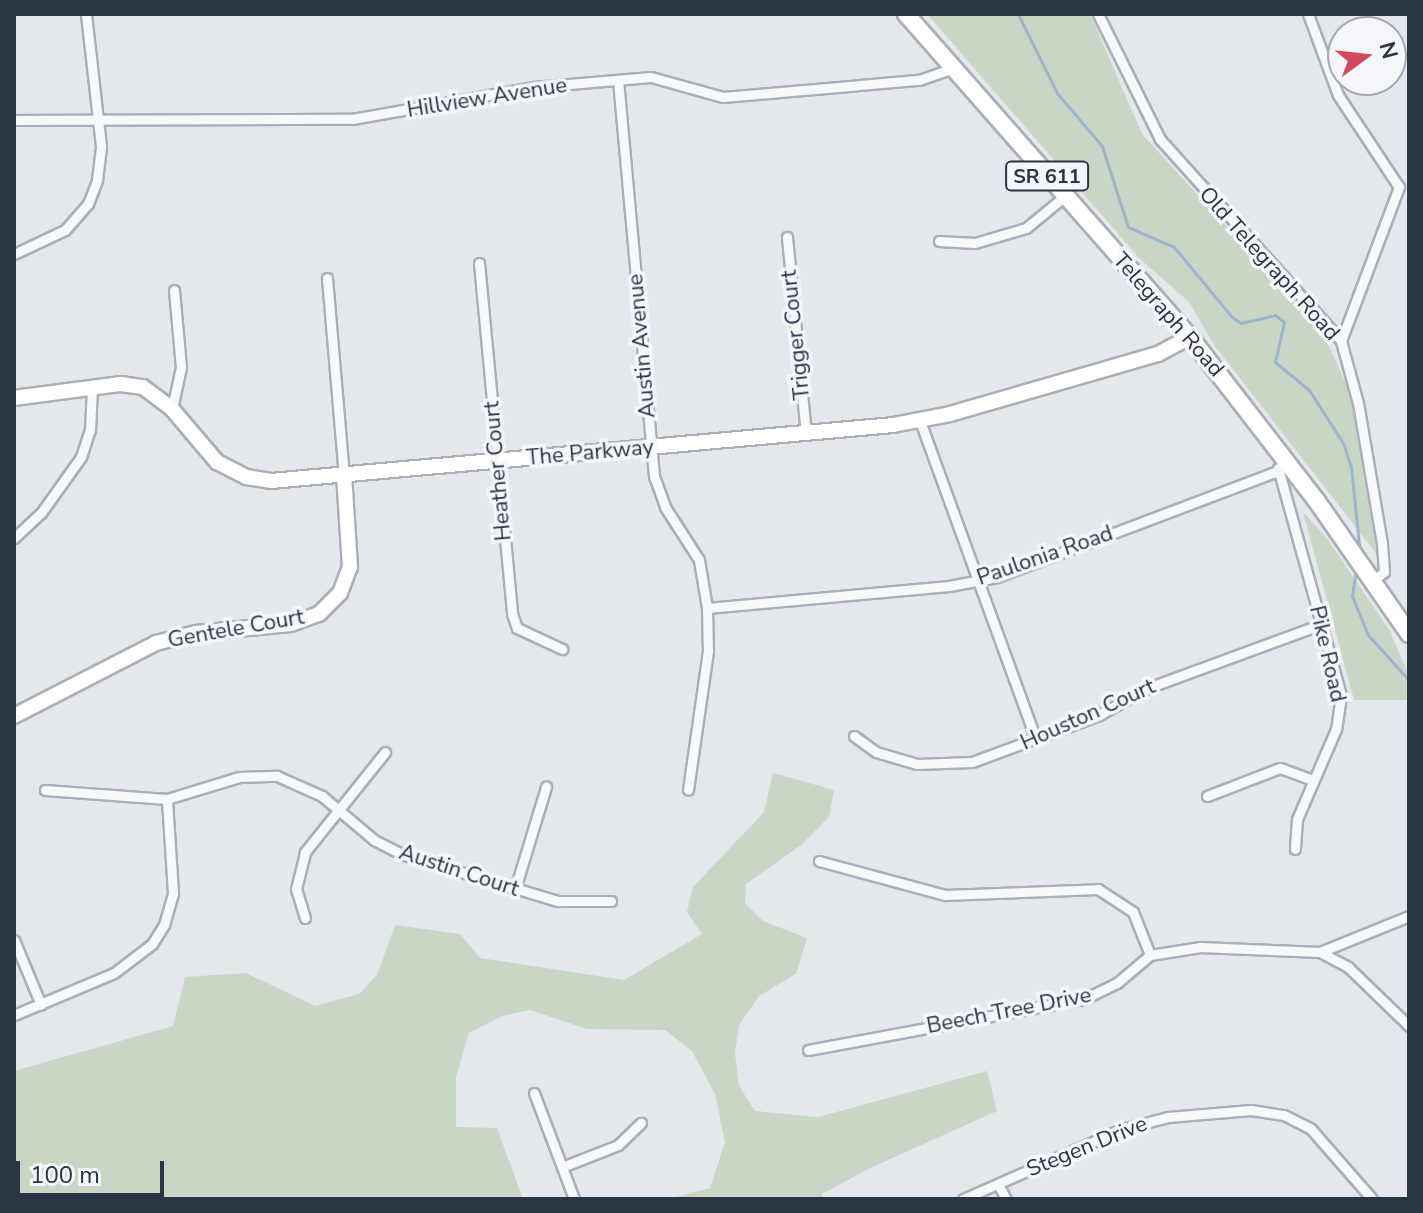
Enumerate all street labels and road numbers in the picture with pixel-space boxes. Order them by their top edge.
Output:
street label: Hillview Avenue [405,72,569,124]
road number: SR 611 [1005,160,1089,192]
street label: Old Telegraph Road [1193,182,1345,346]
street label: Telegraph Road [1107,248,1229,382]
street label: Trigger Court [776,269,816,401]
street label: Austin Avenue [623,273,661,419]
street label: Heather Court [479,400,517,542]
street label: The Parkway [525,434,655,472]
street label: Paulonia Road [974,520,1116,592]
street label: Pike Road [1303,603,1351,705]
street label: Gentele Court [166,604,306,654]
street label: Houston Court [1017,674,1159,756]
street label: Austin Court [396,839,522,903]
street label: Beech Tree Drive [924,982,1094,1040]
street label: Stegen Drive [1023,1111,1151,1183]

